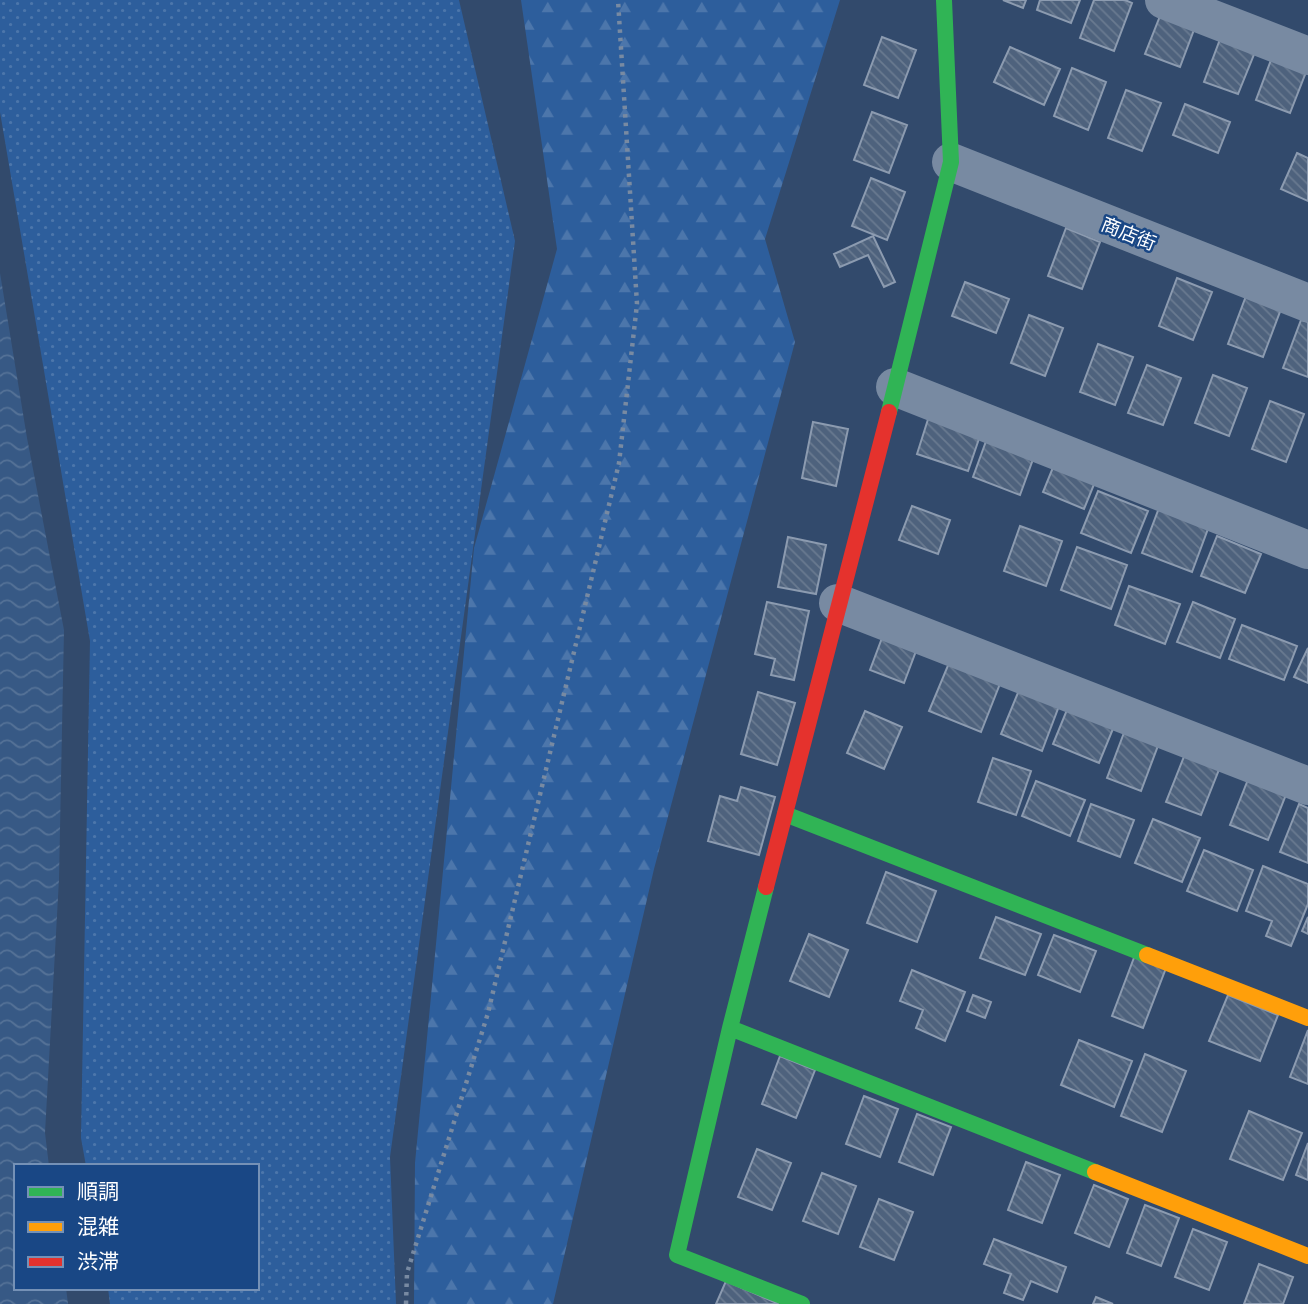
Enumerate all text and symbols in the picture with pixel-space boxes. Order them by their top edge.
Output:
street label: 商店街 [1098,212,1160,254]
legend [14,1164,259,1290]
text: 順調 [77,1178,119,1203]
text: 混雑 [77,1213,119,1238]
text: 渋滞 [77,1248,119,1273]

